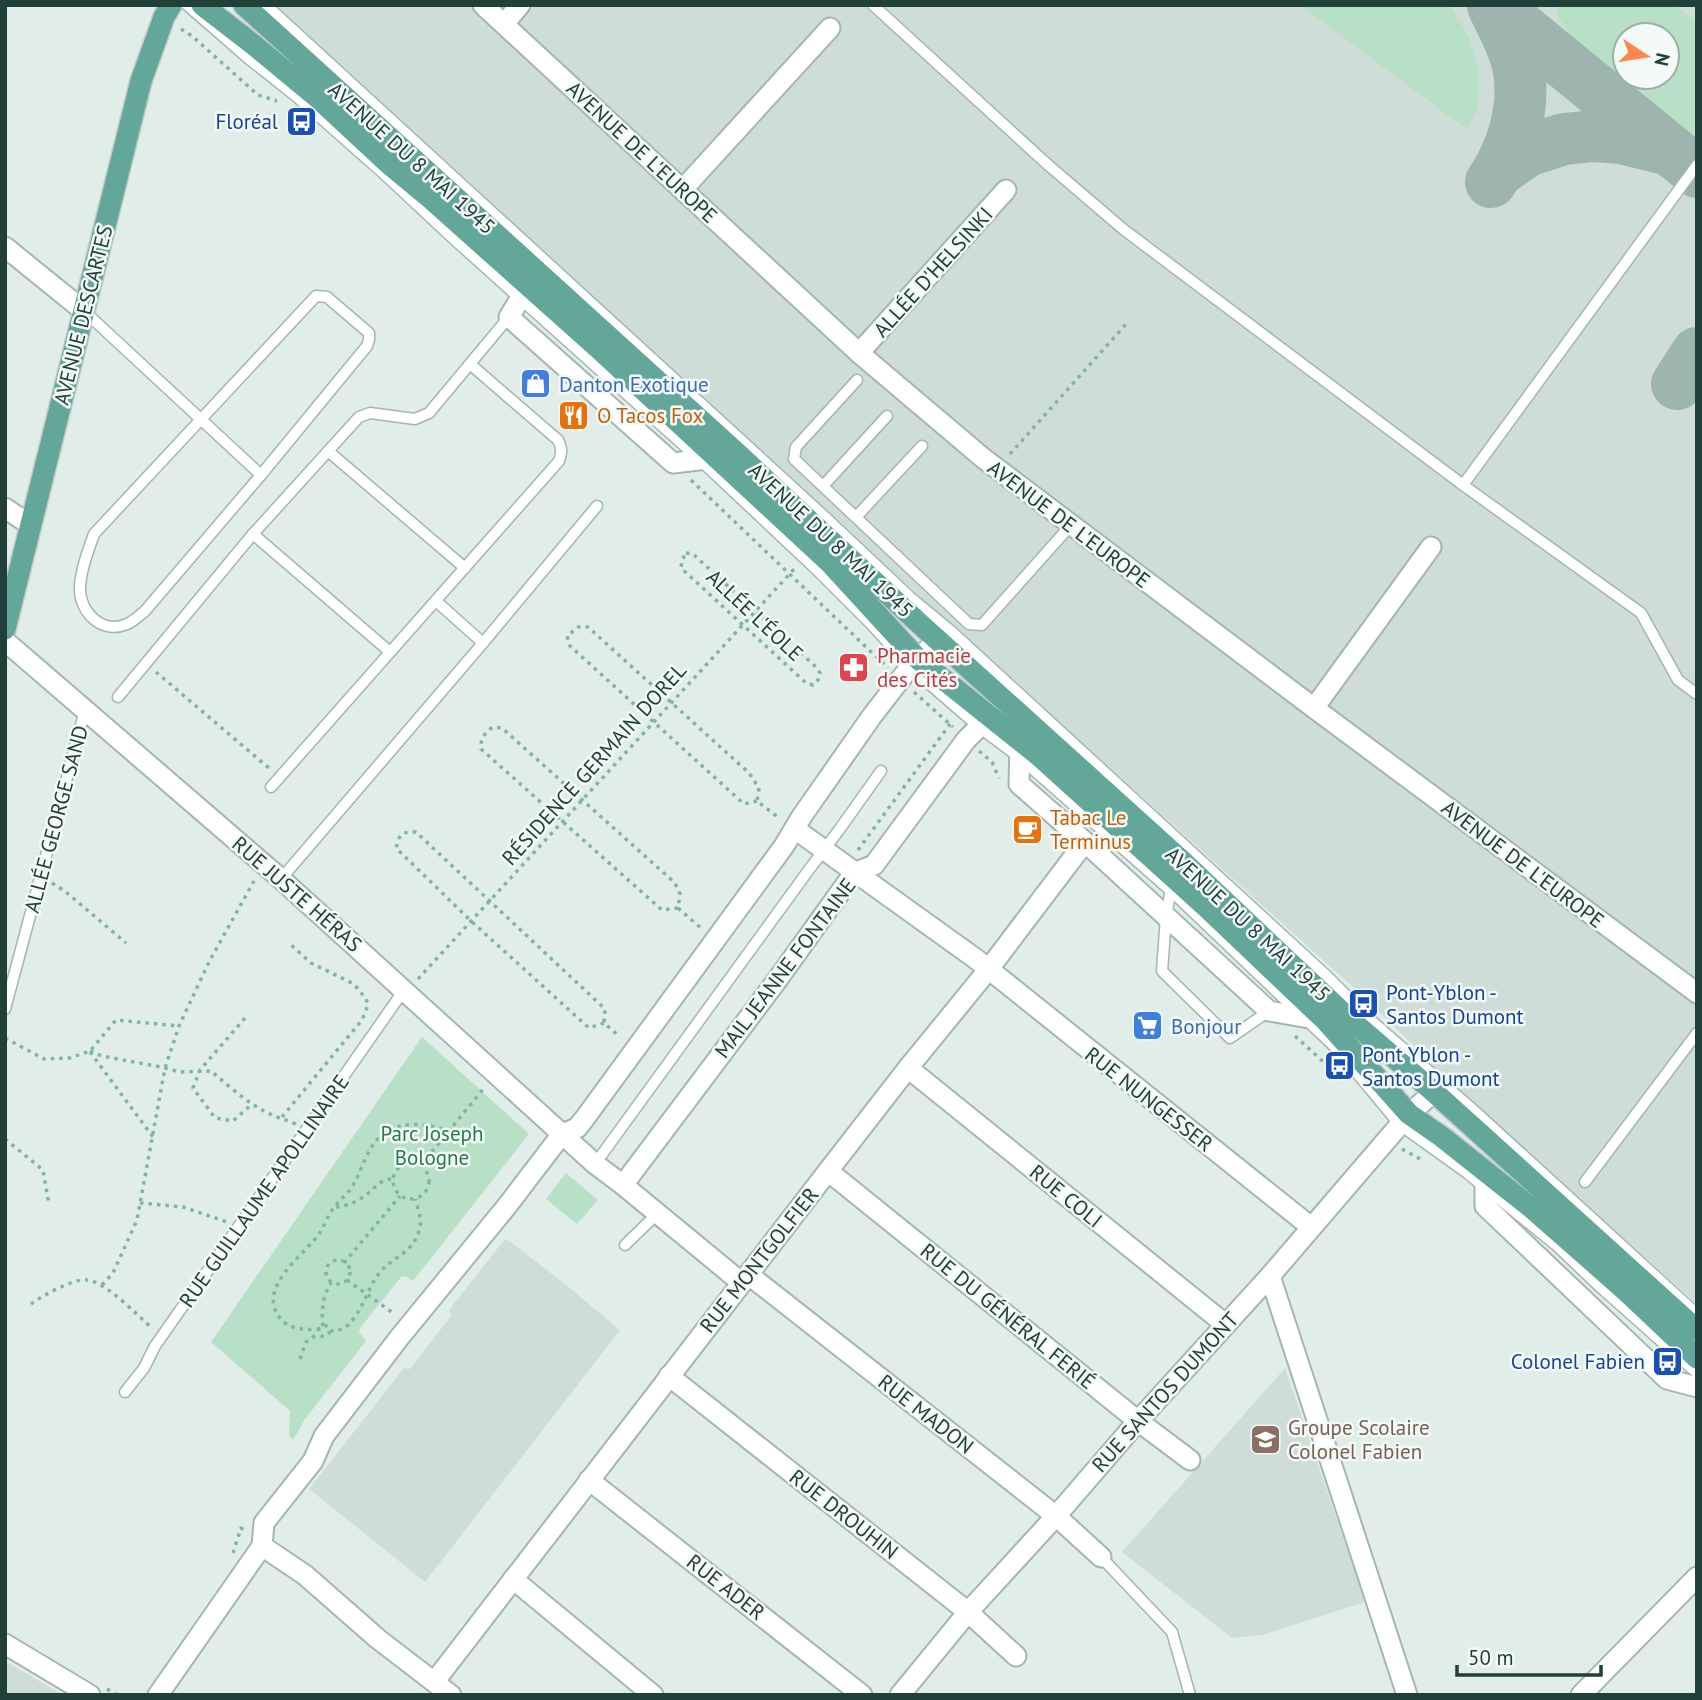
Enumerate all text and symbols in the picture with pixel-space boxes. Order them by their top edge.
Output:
north arrow [1611,21,1681,91]
text: N [1650,51,1676,68]
street label: AVENUE DE L'EUROPE [561,75,723,229]
street label: AVENUE DU 8 MAI 1945 [323,76,501,240]
bus stop icon: Floréal [284,104,318,138]
place label: Floréal [215,108,278,135]
street label: ALLÉE D'HELSINKI [867,201,999,343]
street label: AVENUE DESCARTES [48,222,118,408]
shop icon: Danton Exotique [519,367,553,401]
place label: Danton Exotique [559,371,709,398]
restaurant icon: O Tacos Fox [557,398,591,432]
place label: O Tacos Fox [597,402,703,429]
street label: AVENUE DE L'EUROPE [982,454,1156,594]
street label: AVENUE DU 8 MAI 1945 [743,457,919,623]
street label: ALLÉE L'ÉOLE [701,563,809,667]
place label: Pharmacie des Cités [877,642,971,693]
pharmacy icon: Pharmacie des Cités [837,650,871,684]
street label: RÉSIDENCE GERMAIN DOREL [496,657,692,871]
street label: ALLÉE GEORGE SAND [18,722,94,916]
street label: AVENUE DE L'EUROPE [1436,794,1610,934]
place label: Tabac Le Terminus [1050,804,1131,855]
cafe icon: Tabac Le Terminus [1010,812,1044,846]
street label: RUE JUSTE HÉRAS [227,830,367,958]
street label: AVENUE DU 8 MAI 1945 [1160,841,1336,1007]
street label: MAIL JEANNE FONTAINE [708,873,862,1063]
place label: Pont-Yblon - Santos Dumont [1386,979,1524,1030]
bus stop icon: Pont-Yblon - Santos Dumont [1346,987,1380,1021]
supermarket icon: Bonjour [1131,1009,1165,1043]
place label: Bonjour [1171,1013,1241,1040]
street label: RUE NUNGESSER [1080,1041,1218,1157]
place label: Pont Yblon - Santos Dumont [1362,1041,1500,1092]
bus stop icon: Pont Yblon - Santos Dumont [1322,1049,1356,1083]
street label: RUE GUILLAUME APOLLINAIRE [173,1069,355,1313]
park label: Parc Joseph Bologne [381,1120,483,1171]
street label: RUE COLI [1024,1159,1108,1233]
street label: RUE MONTGOLFIER [694,1182,824,1338]
street label: RUE DU GÉNÉRAL FERIÉ [915,1237,1101,1395]
street label: RUE SANTOS DUMONT [1086,1306,1244,1478]
bus stop icon: Colonel Fabien [1651,1344,1685,1378]
place label: Colonel Fabien [1511,1348,1645,1375]
street label: RUE MADON [873,1368,979,1460]
place label: Groupe Scolaire Colonel Fabien [1288,1414,1430,1465]
school or university icon: Groupe Scolaire Colonel Fabien [1248,1422,1282,1456]
street label: RUE DROUHIN [784,1463,904,1565]
street label: RUE ADER [681,1548,771,1626]
scale bar [1457,1634,1600,1678]
text: 50 m [1468,1644,1514,1671]

